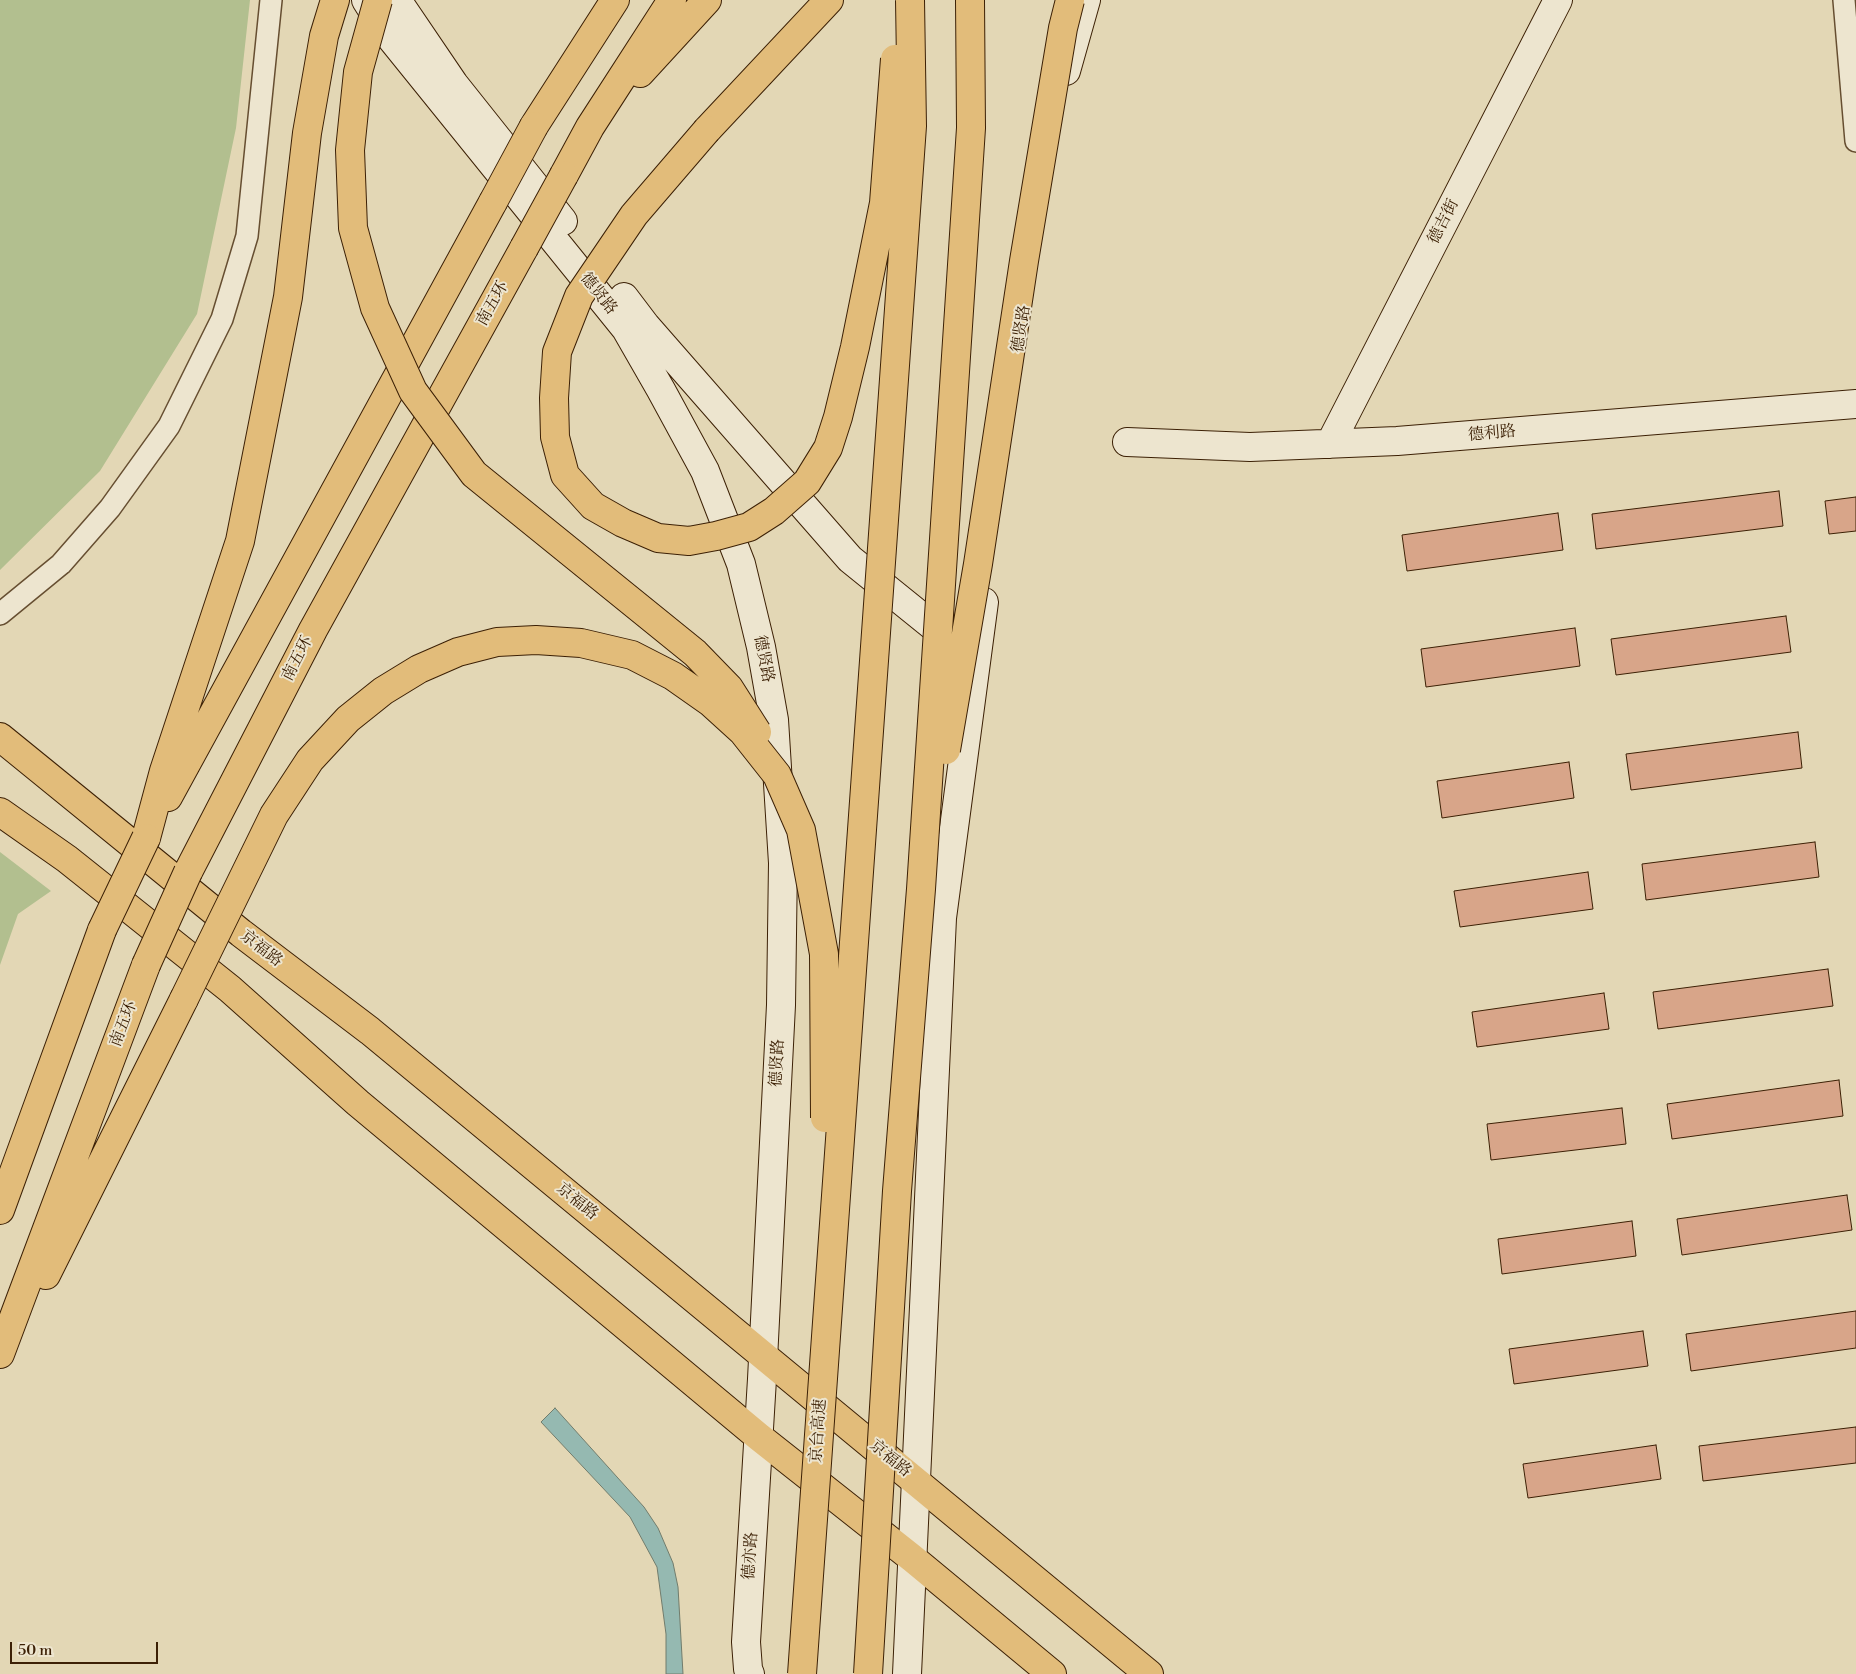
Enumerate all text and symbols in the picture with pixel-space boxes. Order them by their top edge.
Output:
street label: 德吉街 [1425,196,1463,248]
street label: 德贤路 [575,269,621,319]
street label: 南五环 [473,278,513,330]
street label: 德贤路 [1009,304,1035,354]
street label: 德利路 [1467,422,1517,446]
street label: 南五环 [279,633,317,685]
street label: 德贤路 [749,634,777,684]
street label: 京福路 [236,927,286,971]
street label: 南五环 [106,998,142,1050]
street label: 德贤路 [767,1039,789,1087]
street label: 京福路 [552,1179,602,1225]
street label: 京台高速 [807,1398,831,1464]
street label: 京福路 [865,1436,915,1482]
street label: 德亦路 [740,1531,762,1581]
scale bar [12,1632,160,1664]
text: 50 m [18,1641,52,1660]

